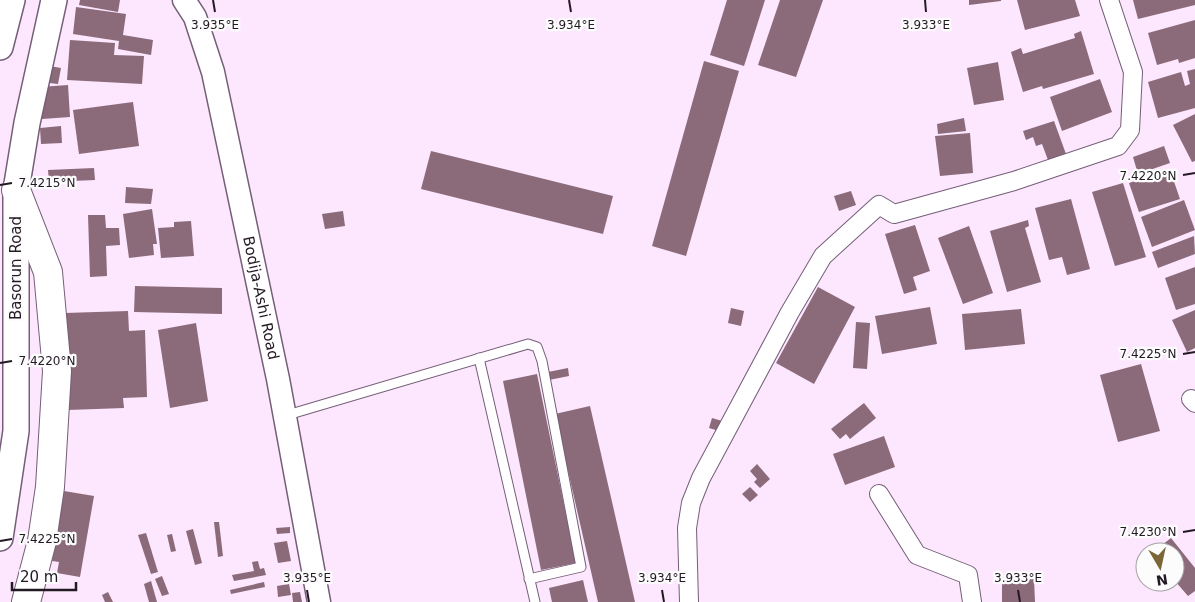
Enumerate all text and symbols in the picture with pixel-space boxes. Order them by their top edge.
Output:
text: 3.935°E [191,18,239,32]
text: 3.934°E [547,18,595,32]
text: 3.933°E [902,18,950,32]
text: 7.4220°N [1120,169,1176,183]
text: 7.4215°N [19,176,75,190]
street label: Basorun Road [7,216,25,320]
street label: Bodija-Ashi Road [239,234,283,361]
text: 7.4225°N [1120,347,1176,361]
text: 7.4220°N [19,354,75,368]
text: 7.4230°N [1120,525,1176,539]
text: 7.4225°N [19,532,75,546]
north arrow [1135,542,1185,592]
scale bar [12,560,76,592]
text: 20 m [20,568,58,586]
text: 3.935°E [283,571,331,585]
text: 3.934°E [638,571,686,585]
text: 3.933°E [994,571,1042,585]
text: N [1155,571,1169,589]

